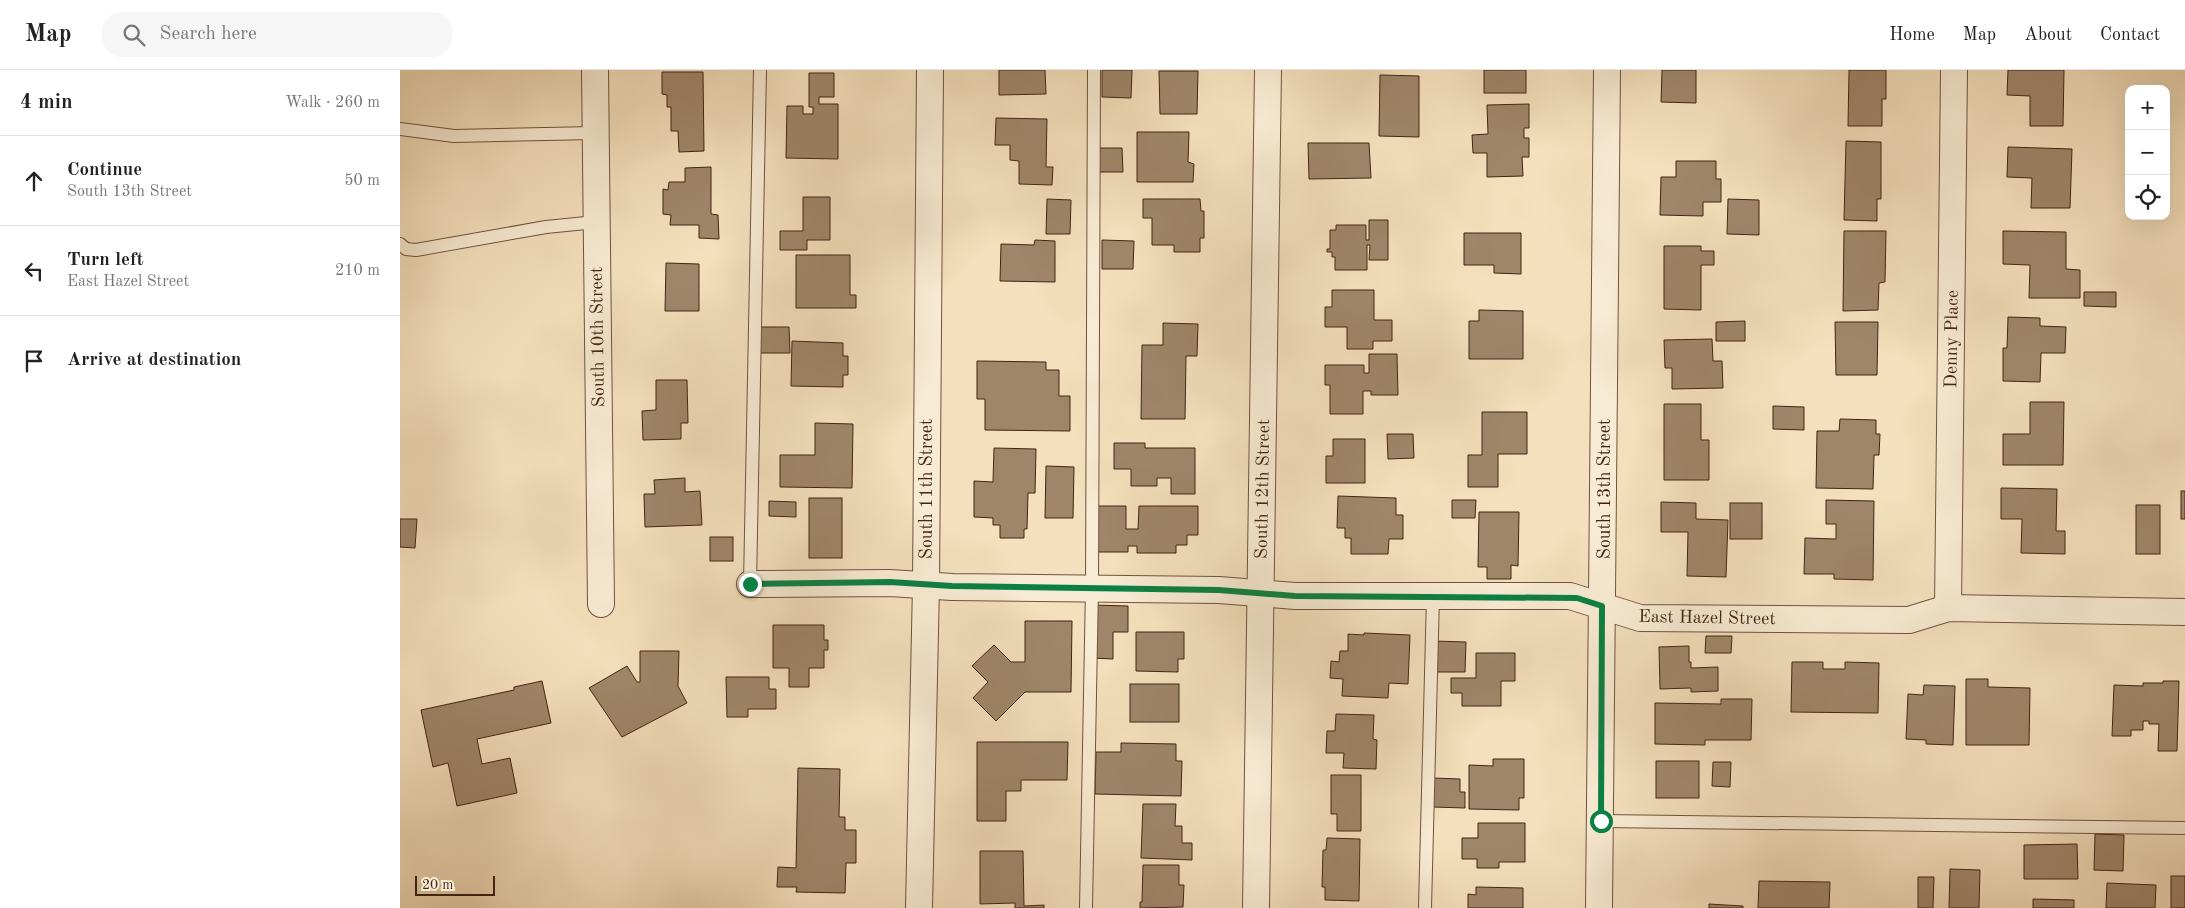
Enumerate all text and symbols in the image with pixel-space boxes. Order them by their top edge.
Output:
search box [102,12,452,57]
icon: search [120,21,148,49]
text: Map [25,23,72,47]
text: Search here [160,25,257,44]
text: Home [1889,26,1935,44]
text: Map [1963,26,1996,44]
text: About [2024,26,2072,44]
text: Contact [2100,26,2160,44]
map controls [2125,85,2170,220]
button: + [2125,85,2170,130]
text: 4 min [20,92,73,113]
text: Walk · 260 m [285,95,380,111]
button: − [2125,130,2170,175]
text: Continue [67,161,142,180]
icon: ahead [20,167,48,195]
text: 50 m [344,173,380,189]
button: locate [2125,175,2170,220]
text: South 13th Street [67,184,192,200]
text: Turn left [67,251,144,270]
icon: left [20,257,48,285]
text: 210 m [335,263,380,279]
street label: South 10th Street [588,267,608,407]
text: East Hazel Street [67,274,189,290]
street label: Denny Place [1942,290,1962,388]
icon: arrive [20,347,48,375]
text: Arrive at destination [67,351,241,370]
street label: South 11th Street [918,419,936,559]
street label: South 12th Street [1253,419,1273,559]
street label: South 13th Street [1596,419,1614,559]
route end [739,573,762,596]
street label: East Hazel Street [1638,608,1776,628]
route start [1590,810,1613,833]
scale bar [415,873,495,896]
text: 20 m [422,878,453,892]

